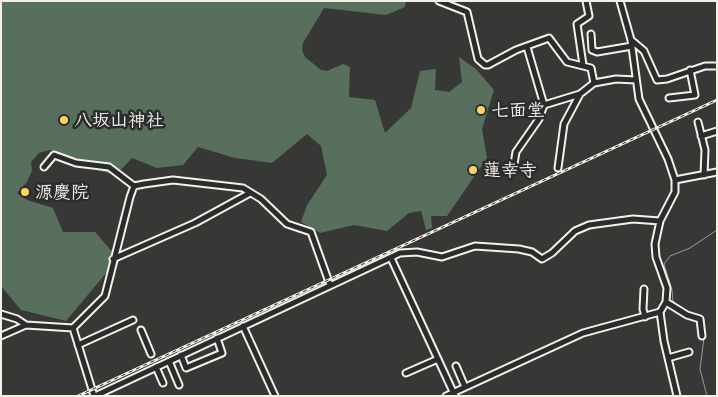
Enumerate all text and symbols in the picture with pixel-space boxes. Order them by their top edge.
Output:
place label: 七面堂 [491,99,545,121]
marker: 七面堂 [475,104,487,116]
place label: 八坂山神社 [74,109,164,131]
marker: 八坂山神社 [58,114,70,126]
place label: 蓮幸寺 [483,159,537,181]
marker: 蓮幸寺 [467,164,479,176]
place label: 源慶院 [35,181,89,203]
marker: 源慶院 [19,186,31,198]

